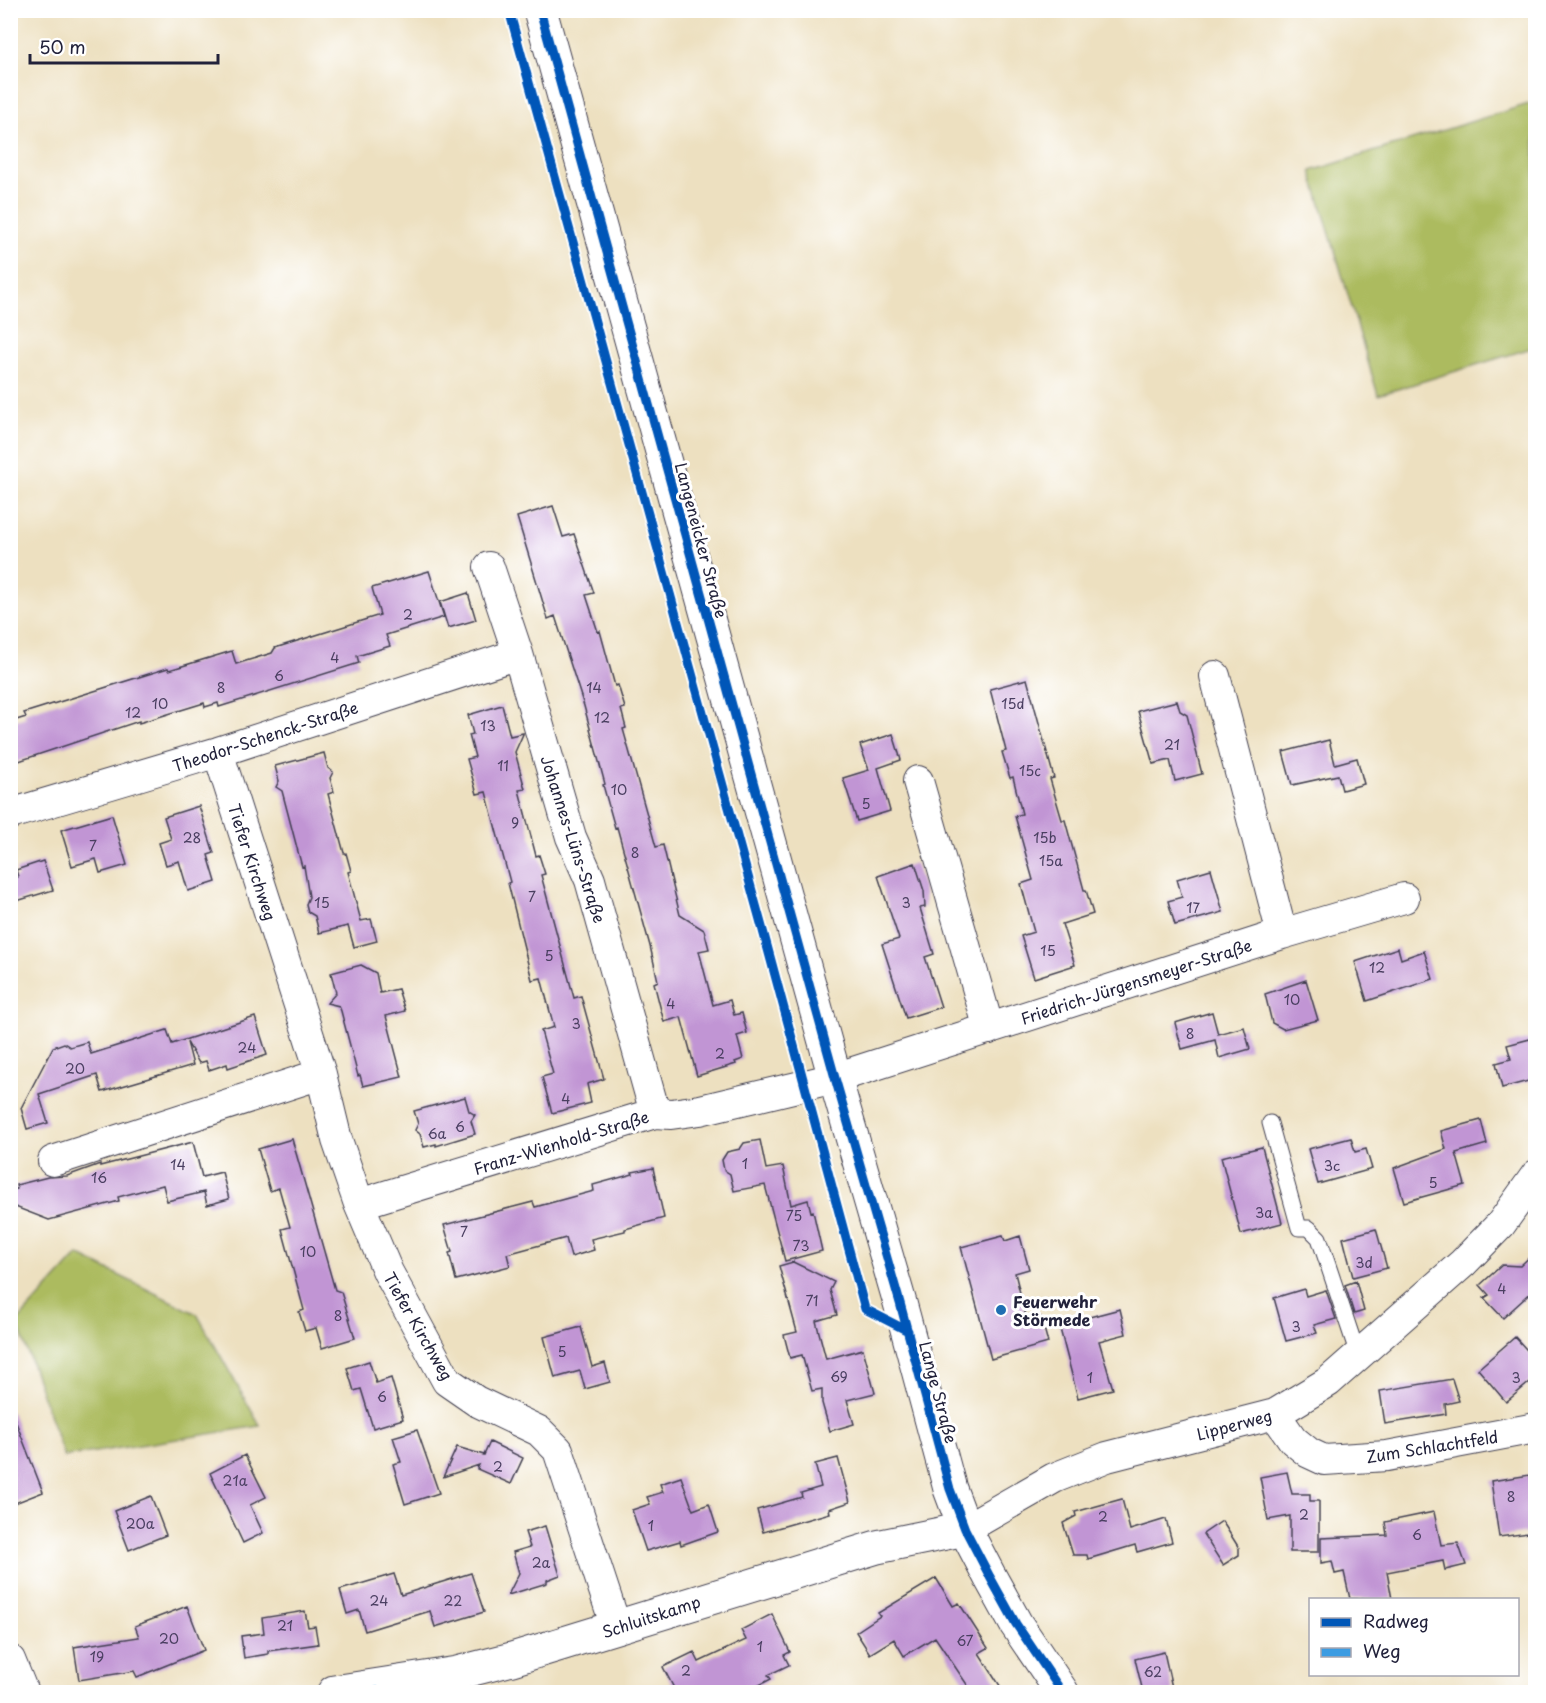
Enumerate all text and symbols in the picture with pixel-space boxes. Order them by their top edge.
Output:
scale bar [30,27,218,65]
text: 50 m [39,33,86,60]
street label: Langeneicker Straße [670,460,734,620]
house number: 2 [403,604,413,625]
house number: 4 [330,647,340,668]
house number: 6 [274,665,284,686]
house number: 8 [217,677,225,698]
house number: 14 [586,677,602,698]
house number: 10 [152,693,168,714]
house number: 15d [1001,693,1025,714]
street label: Theodor-Schenck-Straße [169,695,361,777]
house number: 12 [125,702,141,723]
house number: 12 [594,707,610,728]
house number: 13 [480,715,496,736]
house number: 21 [1164,734,1180,755]
street label: Johannes-Lüns-Straße [536,752,612,926]
house number: 11 [497,755,509,776]
house number: 15c [1019,760,1041,781]
house number: 10 [611,779,627,800]
house number: 5 [861,793,871,814]
street label: Tiefer Kirchweg [223,800,283,924]
house number: 9 [511,812,519,833]
house number: 28 [183,827,201,848]
house number: 15b [1033,827,1057,848]
house number: 7 [89,835,97,856]
house number: 8 [631,842,639,863]
house number: 15a [1039,850,1063,871]
house number: 7 [528,886,536,907]
house number: 15 [314,892,330,913]
house number: 3 [901,892,911,913]
house number: 17 [1186,897,1200,918]
street label: Friedrich-Jürgensmeyer-Straße [1017,932,1255,1030]
house number: 15 [1040,940,1056,961]
house number: 5 [544,945,554,966]
house number: 12 [1369,957,1385,978]
house number: 10 [1284,989,1300,1010]
house number: 4 [666,993,676,1014]
house number: 3 [571,1013,581,1034]
house number: 8 [1186,1023,1194,1044]
house number: 24 [238,1037,256,1058]
house number: 2 [715,1043,725,1064]
house number: 20 [65,1058,85,1079]
house number: 4 [561,1088,571,1109]
street label: Franz-Wienhold-Straße [470,1104,652,1180]
house number: 6 [455,1116,465,1137]
house number: 6a [428,1123,447,1144]
house number: 1 [742,1153,748,1174]
house number: 14 [170,1154,186,1175]
house number: 3c [1324,1155,1340,1176]
house number: 16 [91,1167,107,1188]
house number: 5 [1428,1172,1438,1193]
house number: 3a [1255,1202,1273,1223]
house number: 75 [786,1205,802,1226]
house number: 7 [460,1221,468,1242]
house number: 73 [793,1235,809,1256]
house number: 10 [300,1241,316,1262]
house number: 3d [1355,1252,1373,1273]
street label: Tiefer Kirchweg [378,1267,460,1385]
house number: 4 [1497,1278,1507,1299]
place label: Feuerwehr Störmede [1013,1289,1098,1331]
house number: 71 [805,1290,819,1311]
marker: Feuerwehr Störmede [994,1303,1008,1317]
house number: 8 [334,1305,342,1326]
house number: 3 [1291,1316,1301,1337]
street label: Lange Straße [914,1338,964,1446]
house number: 5 [557,1341,567,1362]
house number: 69 [830,1366,848,1387]
house number: 1 [1087,1367,1093,1388]
house number: 3 [1511,1367,1521,1388]
house number: 6 [377,1386,387,1407]
street label: Lipperweg [1194,1402,1274,1446]
street label: Zum Schlachtfeld [1364,1424,1500,1468]
house number: 2 [493,1456,503,1477]
house number: 21a [223,1470,248,1491]
house number: 8 [1507,1486,1515,1507]
house number: 2 [1299,1504,1309,1525]
house number: 2 [1098,1506,1108,1527]
house number: 20a [126,1513,155,1534]
house number: 1 [648,1515,654,1536]
house number: 6 [1412,1524,1422,1545]
house number: 2a [532,1552,550,1573]
street label: Schluitskamp [599,1589,704,1643]
house number: 24 [370,1590,388,1611]
house number: 22 [444,1590,462,1611]
legend [1309,1598,1519,1676]
text: Radweg [1363,1607,1429,1634]
house number: 21 [277,1615,293,1636]
house number: 20 [159,1628,179,1649]
house number: 67 [956,1630,974,1651]
house number: 1 [757,1636,763,1657]
text: Weg [1363,1637,1401,1664]
house number: 19 [90,1646,104,1667]
house number: 2 [681,1660,691,1681]
house number: 62 [1144,1661,1162,1682]

